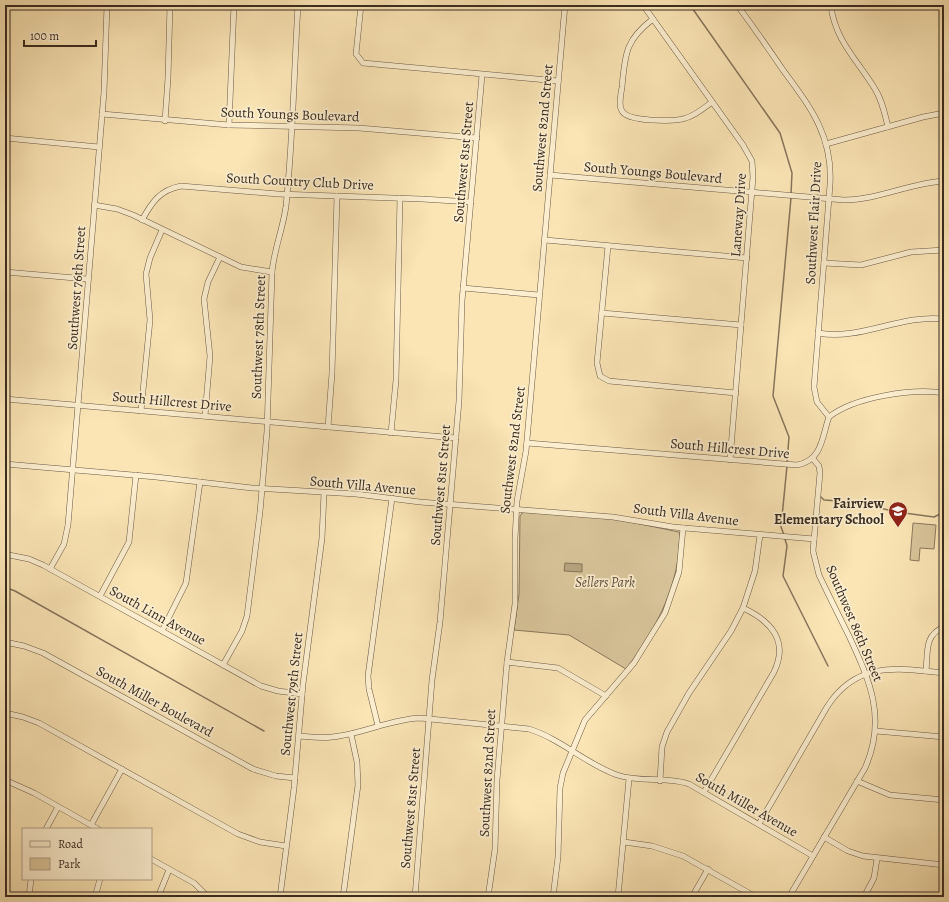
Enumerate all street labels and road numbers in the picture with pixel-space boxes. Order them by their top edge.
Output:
street label: Southwest 82nd Street [527,63,558,193]
street label: Southwest 81st Street [449,100,478,223]
street label: South Youngs Boulevard [220,103,360,126]
street label: South Youngs Boulevard [583,157,723,188]
street label: Southwest Flair Drive [801,161,826,285]
street label: South Country Club Drive [226,168,374,195]
street label: Laneway Drive [726,173,751,258]
street label: Southwest 76th Street [63,225,90,351]
street label: Southwest 78th Street [247,274,270,400]
street label: Southwest 82nd Street [495,385,530,515]
street label: South Hillcrest Drive [112,387,232,416]
street label: Southwest 81st Street [426,423,455,546]
street label: South Hillcrest Drive [670,434,790,463]
street label: South Villa Avenue [309,471,417,500]
street label: South Villa Avenue [632,499,740,530]
street label: Southwest 86th Street [821,562,888,685]
street label: South Linn Avenue [106,581,209,650]
street label: Southwest 79th Street [276,631,307,757]
street label: South Miller Boulevard [93,661,217,742]
street label: Southwest 82nd Street [475,708,500,838]
street label: Southwest 81st Street [396,746,425,869]
street label: South Miller Avenue [692,767,801,841]

